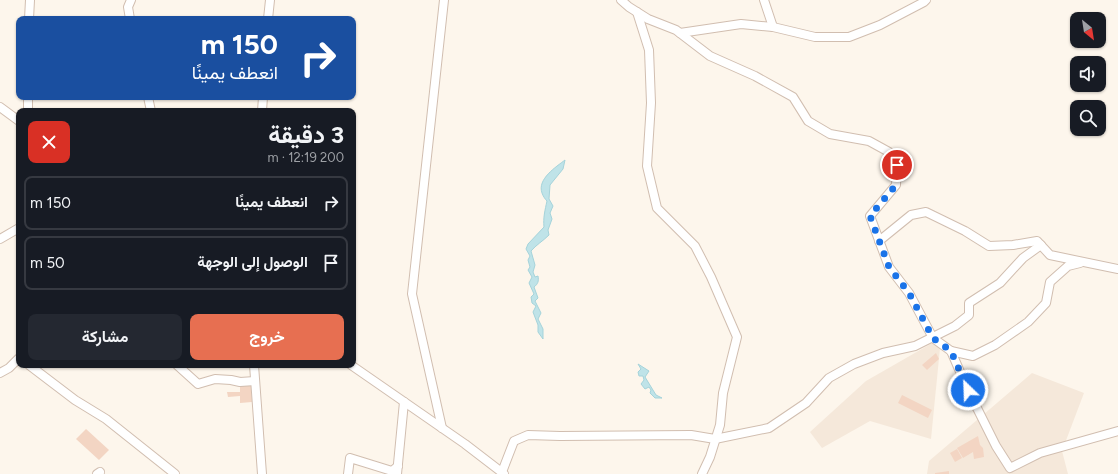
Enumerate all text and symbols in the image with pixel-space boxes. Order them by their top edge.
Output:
north arrow [1070,12,1106,48]
map controls [1070,12,1106,136]
text: 150 m [201,27,278,61]
icon: right [292,32,344,84]
button: sound [1070,56,1106,92]
text: انعطف يمينًا [192,62,278,84]
button: search [1070,100,1106,136]
text: 3 دقيقة [268,120,344,149]
button: close [28,121,70,163]
pin [880,148,914,182]
text: 200 m · 12:19 [267,150,344,165]
icon: arrive [886,154,908,176]
icon: right [320,192,342,214]
text: انعطف يمينًا [235,193,308,211]
text: 150 m [30,194,71,212]
icon: arrive [320,252,342,274]
text: الوصول إلى الوجهة [197,253,308,271]
text: 50 m [30,254,65,272]
button: مشاركة [28,314,182,360]
button: خروج [190,314,344,360]
position arrow [947,369,989,411]

